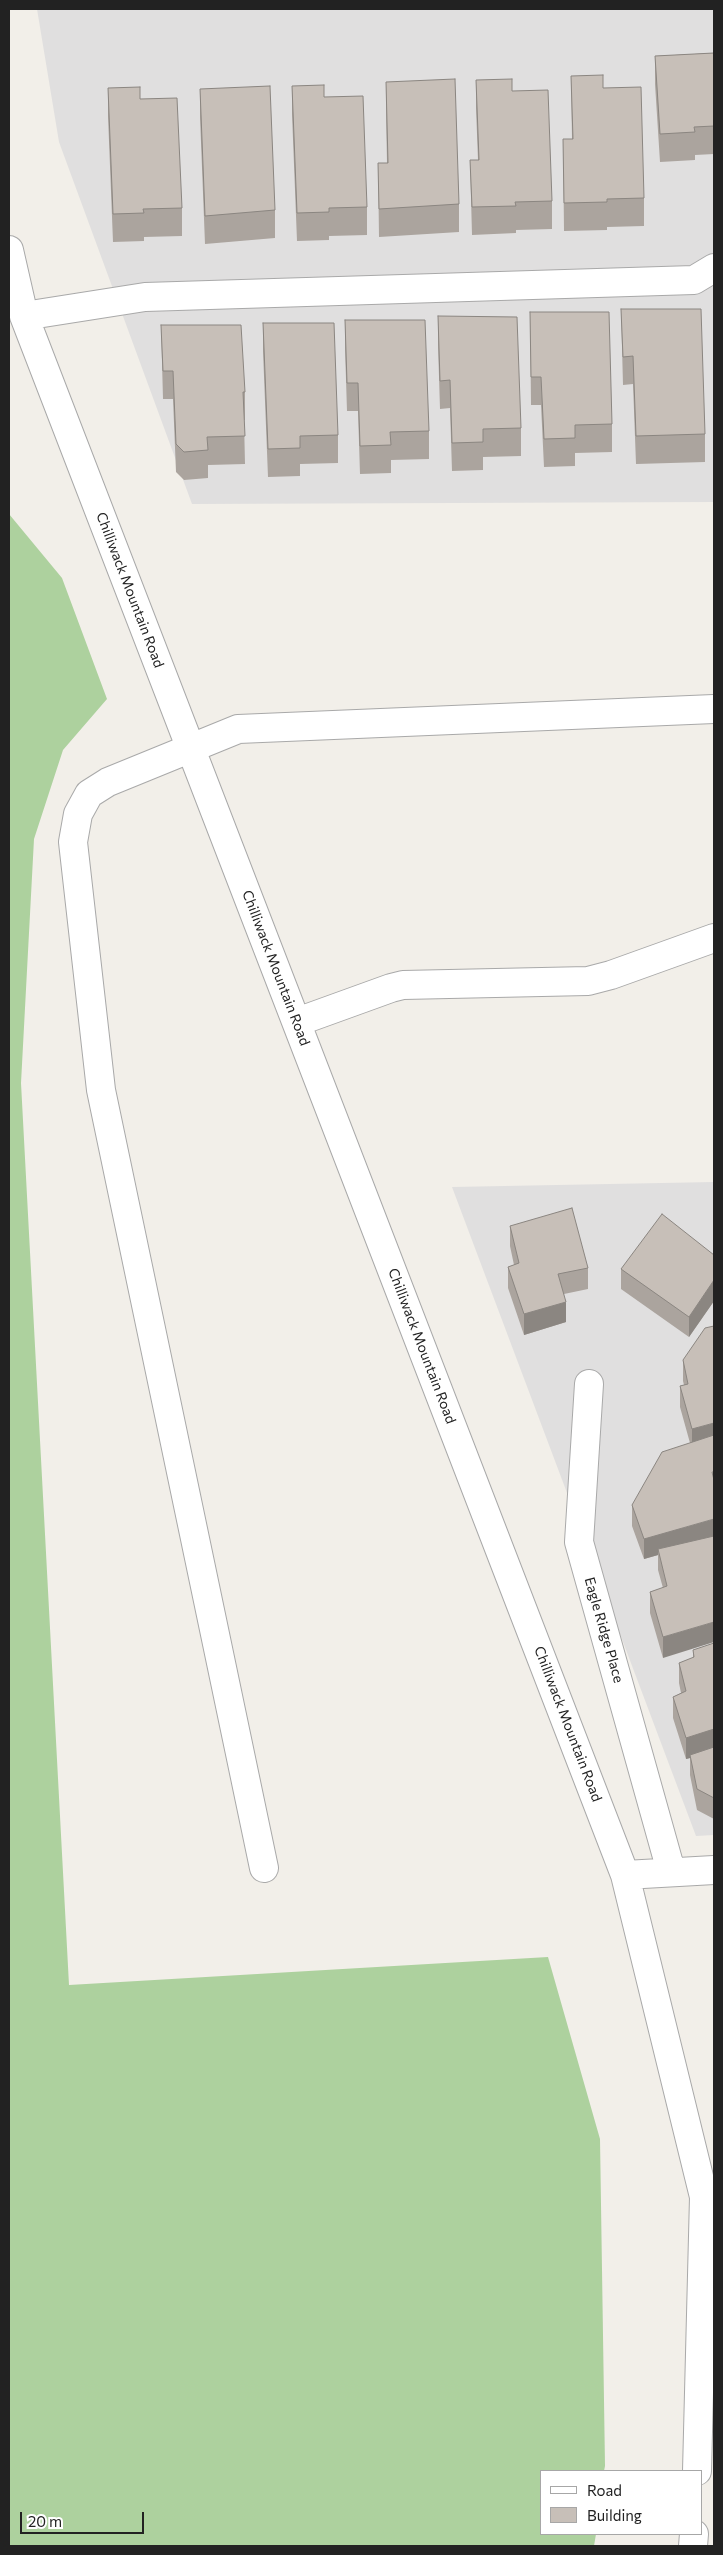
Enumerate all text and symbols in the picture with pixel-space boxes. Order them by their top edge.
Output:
street label: Chilliwack Mountain Road [93,510,167,670]
street label: Chilliwack Mountain Road [239,888,313,1048]
street label: Chilliwack Mountain Road [385,1266,459,1426]
street label: Eagle Ridge Place [581,1575,627,1685]
street label: Chilliwack Mountain Road [531,1644,605,1804]
legend [540,2470,703,2535]
text: Road [587,2481,622,2499]
scale bar [22,2502,146,2534]
text: Building [587,2506,642,2524]
text: 20 m [28,2512,62,2530]

